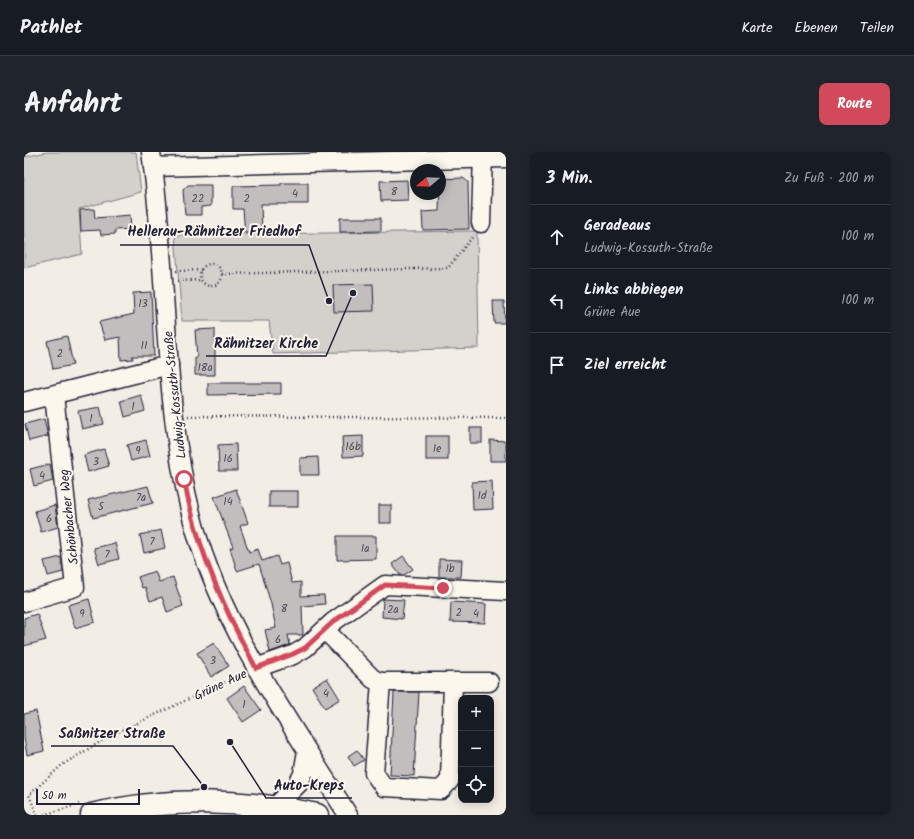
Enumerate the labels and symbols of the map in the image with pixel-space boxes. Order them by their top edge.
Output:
north arrow [410,164,446,200]
house number: 8 [391,183,398,201]
house number: 4 [292,185,298,203]
house number: 22 [192,190,204,208]
house number: 2 [244,190,250,208]
callout: Hellerau-Rähnitzer Friedhof [120,219,309,245]
text: Hellerau-Rähnitzer Friedhof [128,221,302,243]
house number: 13 [138,295,148,313]
street label: Ludwig-Kossuth-Straße [158,330,193,460]
callout: Rähnitzer Kirche [206,330,326,356]
text: Rähnitzer Kirche [214,333,318,355]
house number: 11 [141,337,147,355]
house number: 2 [57,345,63,363]
house number: 18a [197,359,213,377]
house number: 1 [131,398,135,416]
house number: 1 [89,410,93,428]
house number: 16b [345,438,361,456]
house number: 1e [433,440,441,458]
house number: 9 [135,442,141,460]
house number: 16 [223,450,233,468]
house number: 3 [93,453,99,471]
house number: 4 [39,467,45,485]
street label: Schönbacher Weg [54,468,85,566]
route start [175,470,193,488]
house number: 1d [478,487,487,505]
house number: 7a [136,489,146,507]
house number: 14 [223,493,233,511]
house number: 5 [98,498,105,516]
house number: 6 [46,510,52,528]
house number: 7 [149,533,155,551]
house number: 1a [361,540,369,558]
house number: 7 [104,546,110,564]
house number: 1b [445,560,455,578]
route end [434,579,452,597]
house number: 8 [281,600,288,618]
house number: 2a [387,601,399,619]
house number: 2 [456,604,462,622]
house number: 9 [79,605,85,623]
house number: 4 [473,605,479,623]
house number: 6 [275,631,281,649]
house number: 3 [210,652,216,670]
street label: Grüne Aue [191,664,251,707]
house number: 4 [323,685,329,703]
house number: 1 [242,696,246,714]
callout: Saßnitzer Straße [51,720,173,746]
text: Saßnitzer Straße [59,723,165,745]
callout: Auto-Kreps [266,772,352,798]
text: Auto-Kreps [274,775,345,797]
scale bar [36,787,140,806]

